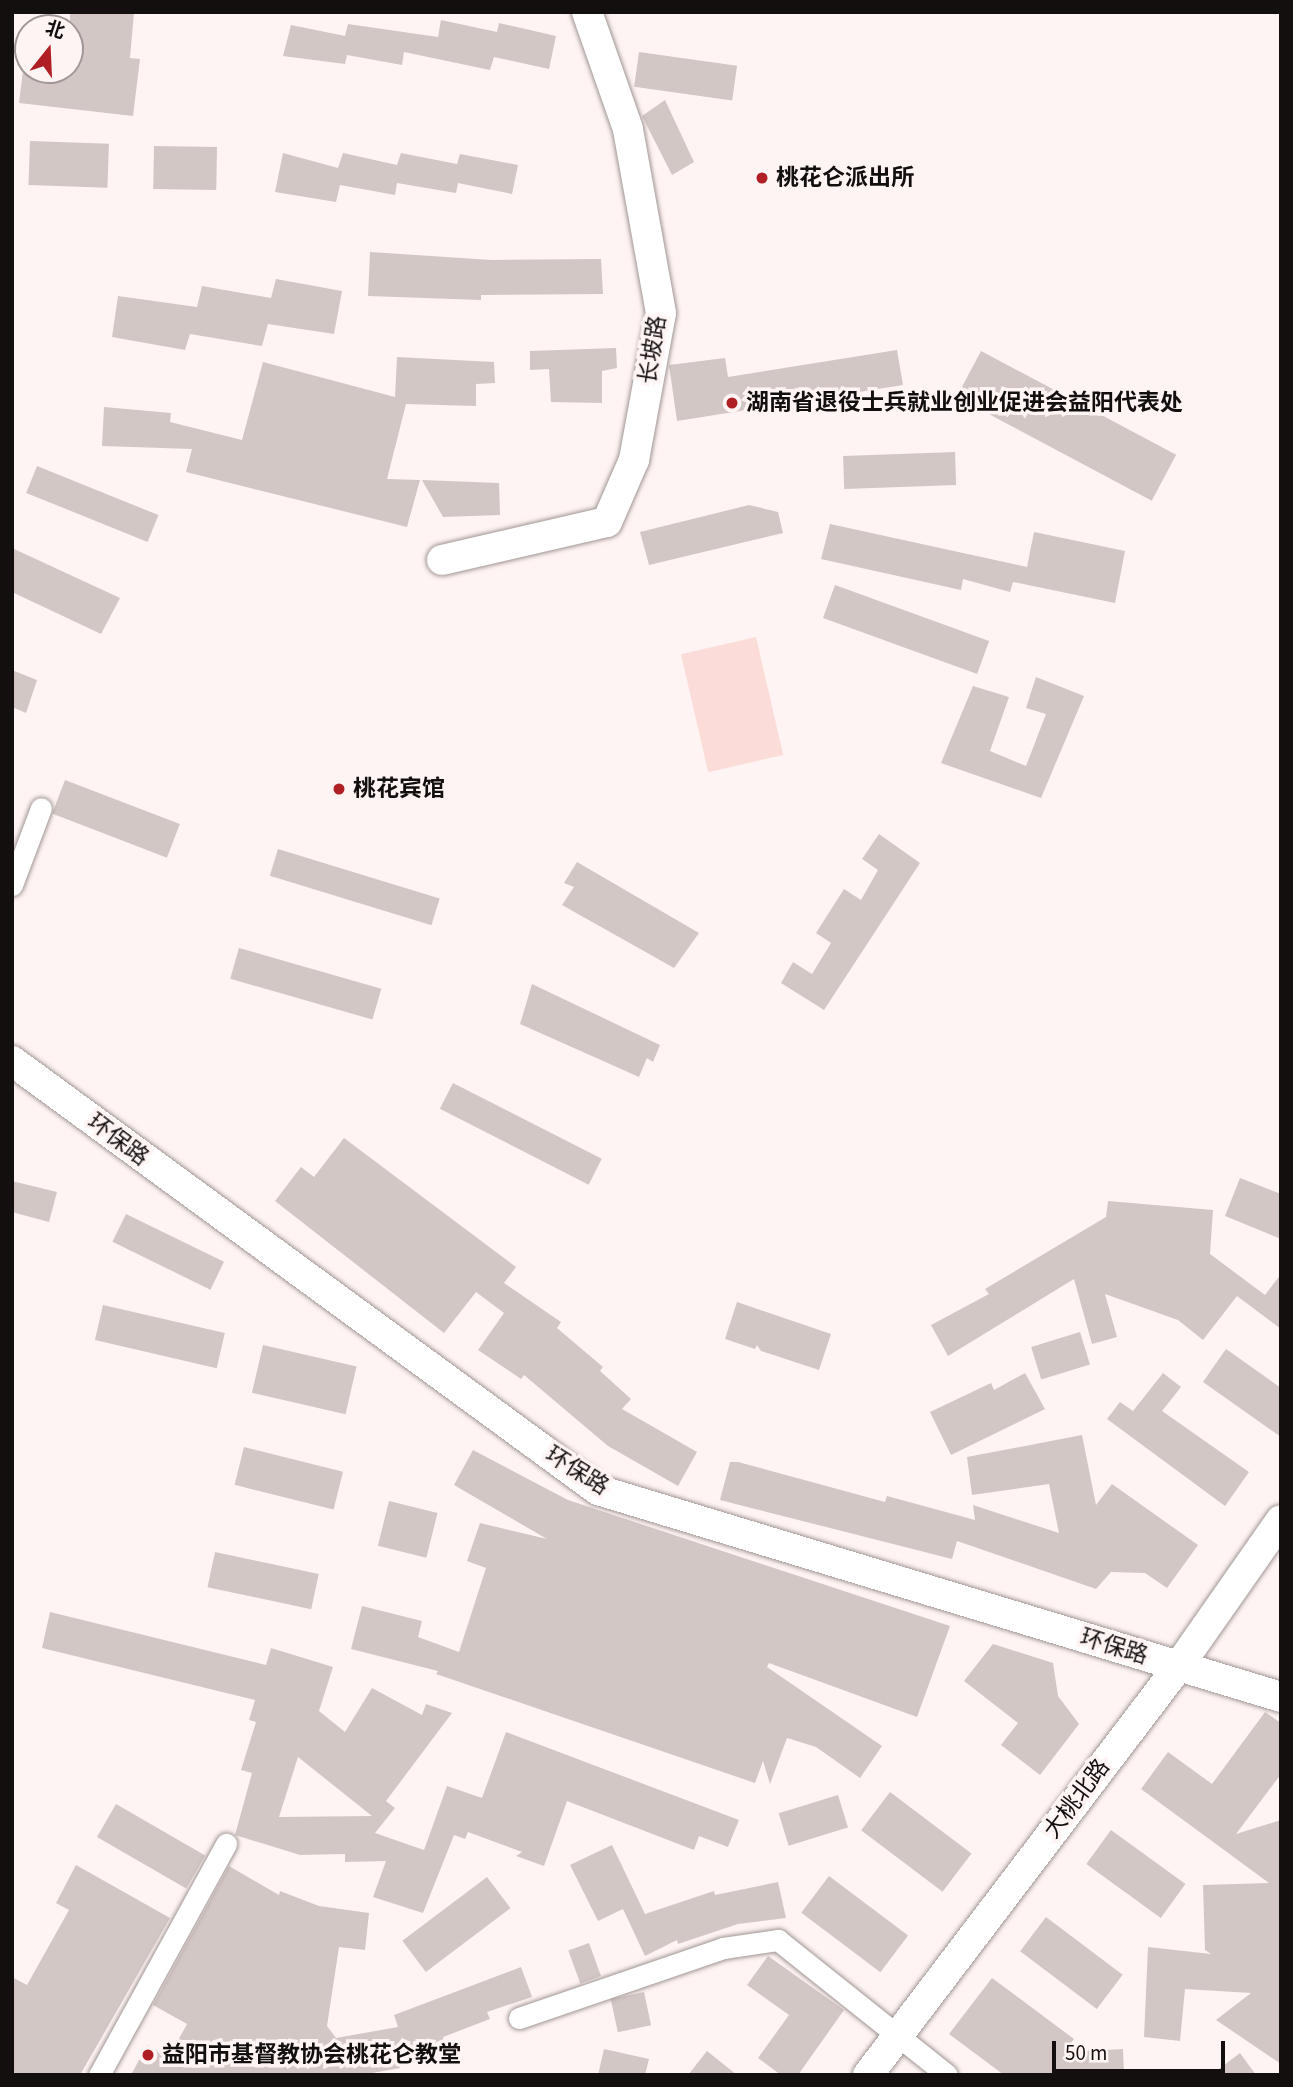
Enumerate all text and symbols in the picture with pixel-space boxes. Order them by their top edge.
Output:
north arrow [14,14,84,84]
text: 北 [42,15,68,46]
place label: 桃花仑派出所 [776,164,914,192]
marker: 桃花仑派出所 [754,170,770,186]
street label: 长坡路 [634,314,672,386]
place label: 湖南省退役士兵就业创业促进会益阳代表处 [746,389,1183,417]
marker: 湖南省退役士兵就业创业促进会益阳代表处 [724,395,740,411]
place label: 桃花宾馆 [353,775,445,803]
marker: 桃花宾馆 [331,781,347,797]
street label: 环保路 [82,1108,154,1172]
street label: 环保路 [540,1441,614,1501]
street label: 环保路 [1077,1624,1151,1670]
street label: 大桃北路 [1038,1754,1116,1844]
scale bar [1055,2028,1228,2072]
text: 50 m [1065,2038,1107,2068]
place label: 益阳市基督教协会桃花仑教堂 [162,2041,461,2069]
marker: 益阳市基督教协会桃花仑教堂 [140,2047,156,2063]

